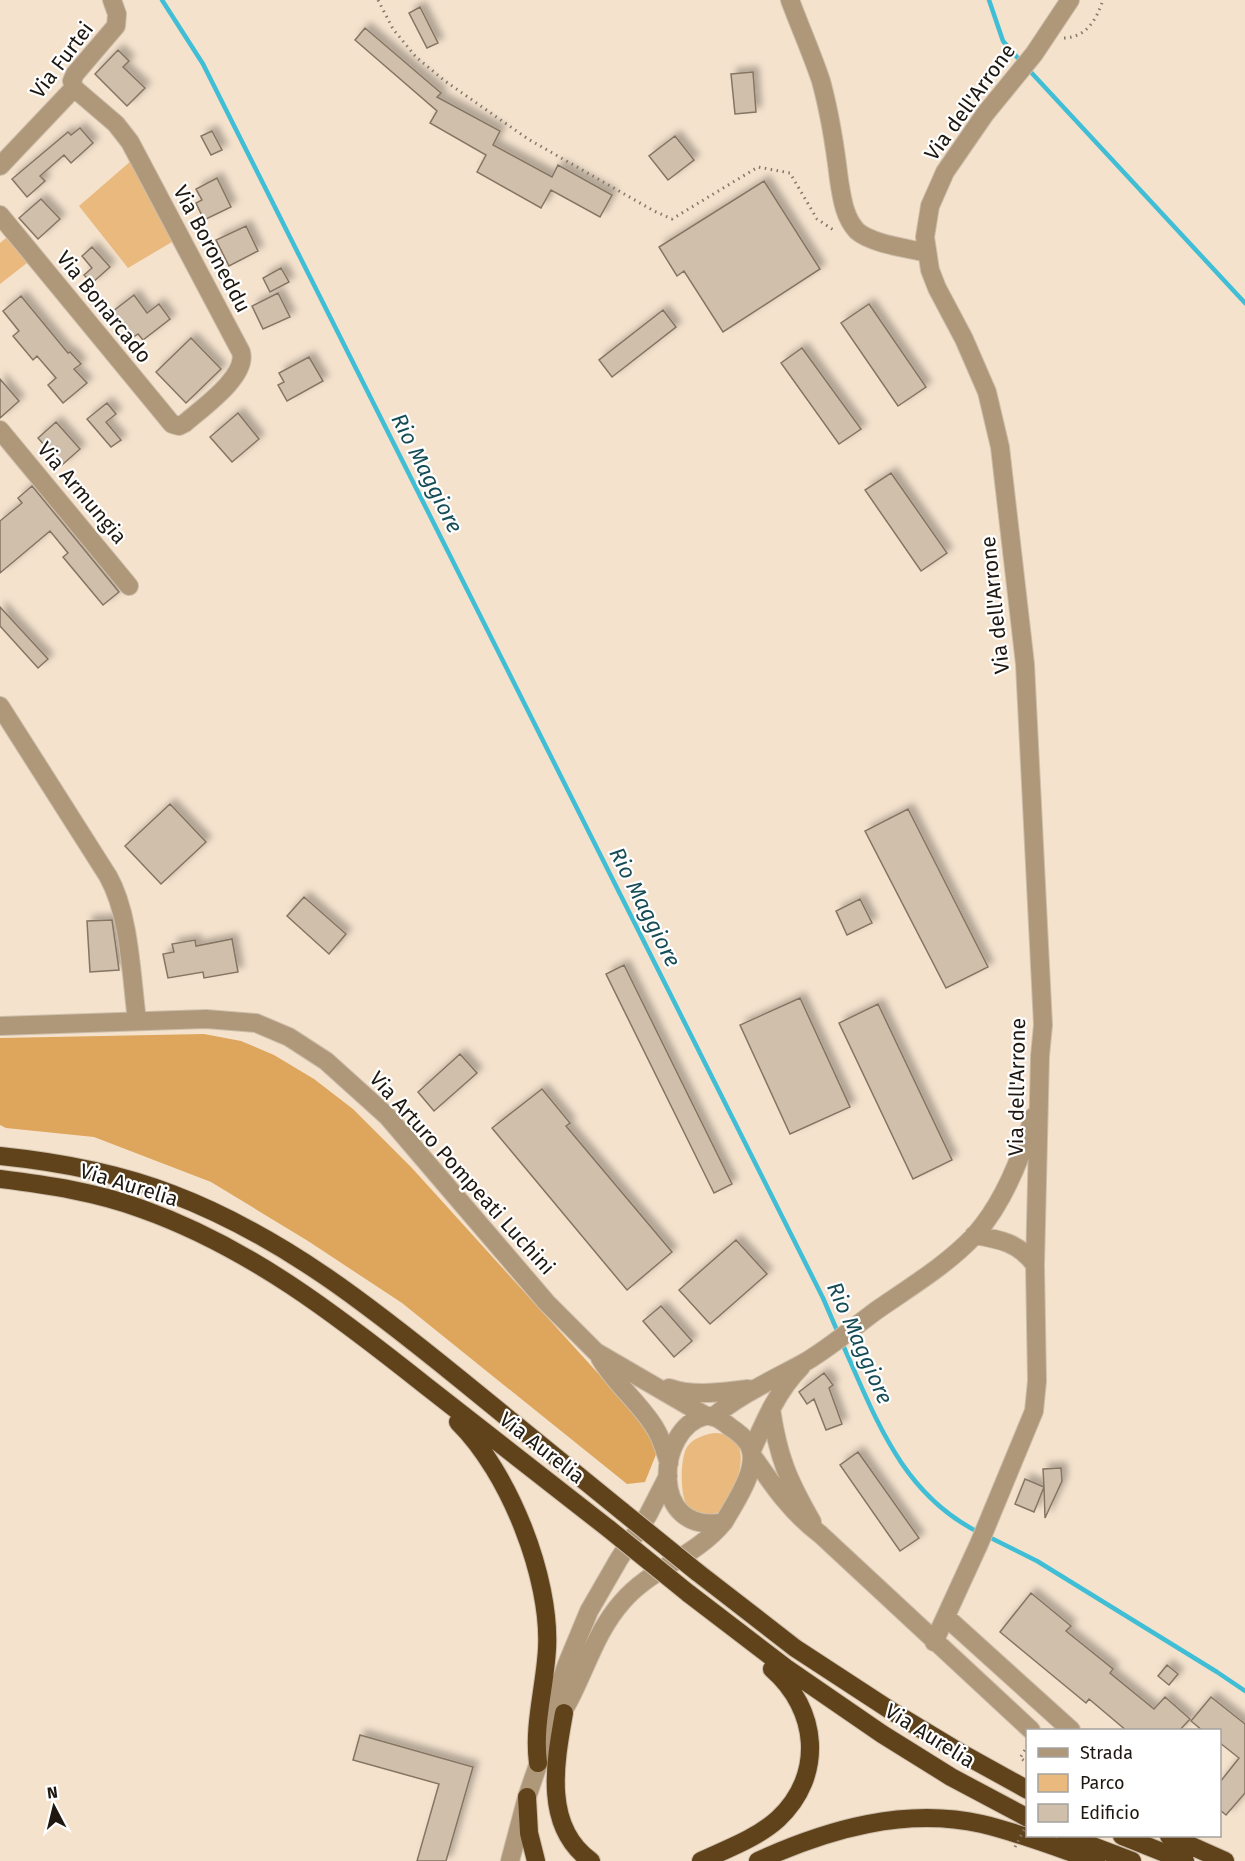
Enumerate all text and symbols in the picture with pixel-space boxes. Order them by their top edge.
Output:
street label: Via Furtei [25,17,99,103]
street label: Via dell'Arrone [919,38,1021,166]
street label: Via Boroneddu [168,181,256,317]
street label: Via Bonarcado [51,246,157,368]
water label: Rio Maggiore [385,409,469,537]
street label: Via Armungia [32,437,132,549]
street label: Via dell'Arrone [975,535,1015,675]
water label: Rio Maggiore [603,843,687,971]
street label: Via dell'Arrone [1003,1018,1031,1156]
street label: Via Arturo Pompeati Luchini [364,1066,560,1280]
street label: Via Aurelia [77,1158,181,1212]
water label: Rio Maggiore [821,1278,899,1408]
street label: Via Aurelia [494,1407,590,1489]
street label: Via Aurelia [880,1698,980,1774]
legend [1026,1729,1221,1837]
text: Strada [1080,1742,1133,1764]
text: Parco [1080,1772,1124,1794]
north arrow [24,1777,84,1837]
text: N [46,1783,59,1803]
text: Edificio [1080,1802,1140,1824]

